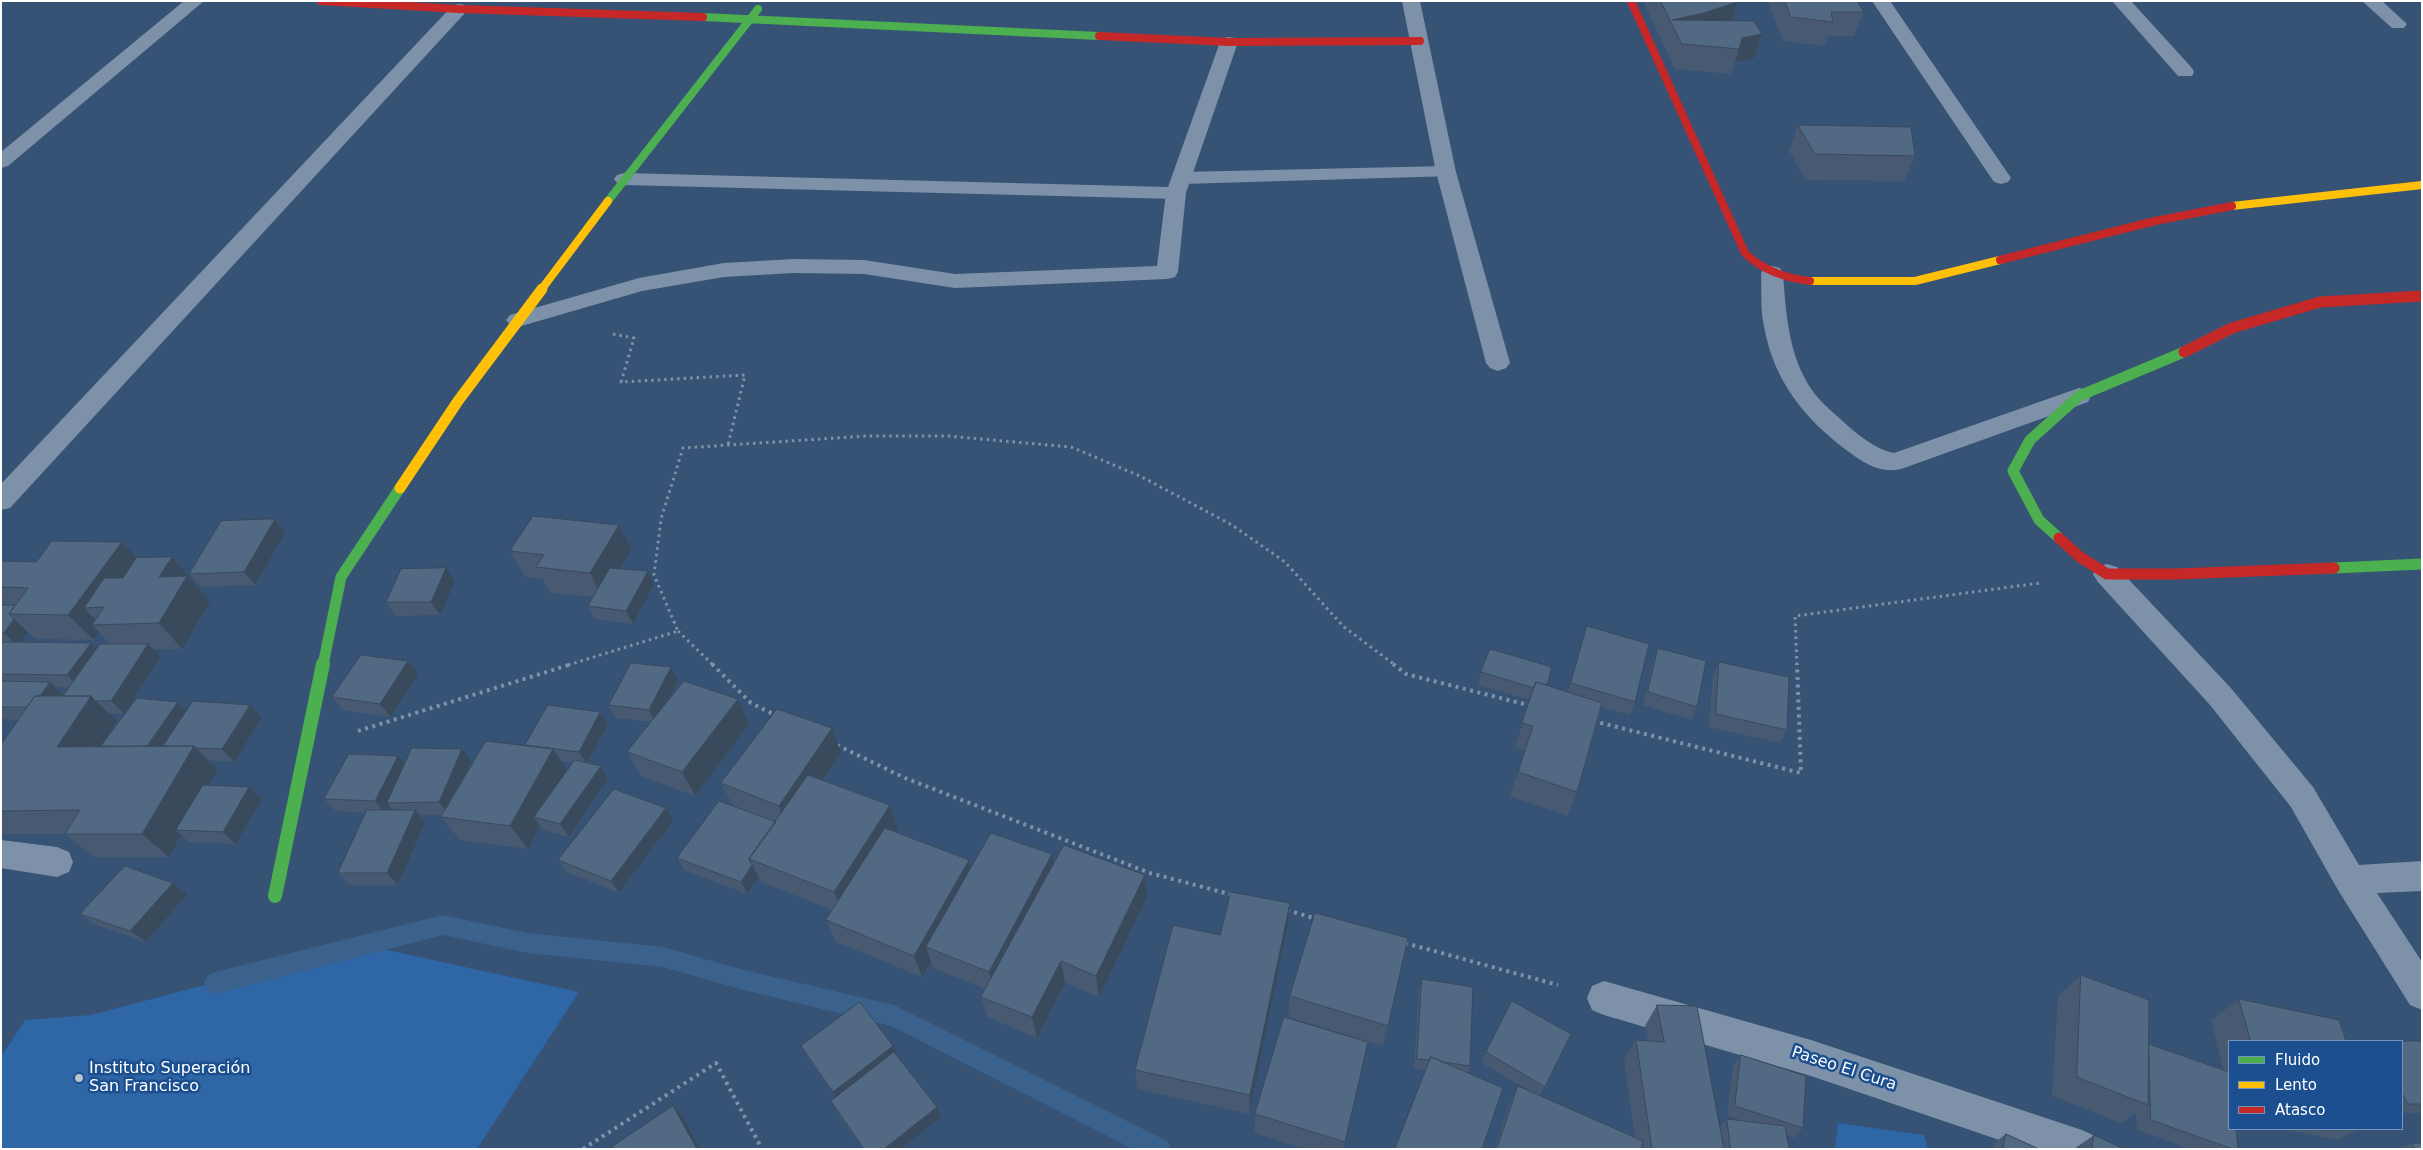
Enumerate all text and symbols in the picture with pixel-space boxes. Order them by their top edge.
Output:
legend [2228,1040,2403,1130]
street label: Paseo El Cura [1789,1043,1899,1095]
text: Fluido [2275,1051,2320,1069]
place label: Instituto Superación San Francisco [89,1059,250,1097]
marker: Instituto Superación San Francisco [73,1072,85,1084]
text: Lento [2275,1076,2317,1094]
text: Atasco [2275,1101,2325,1119]

